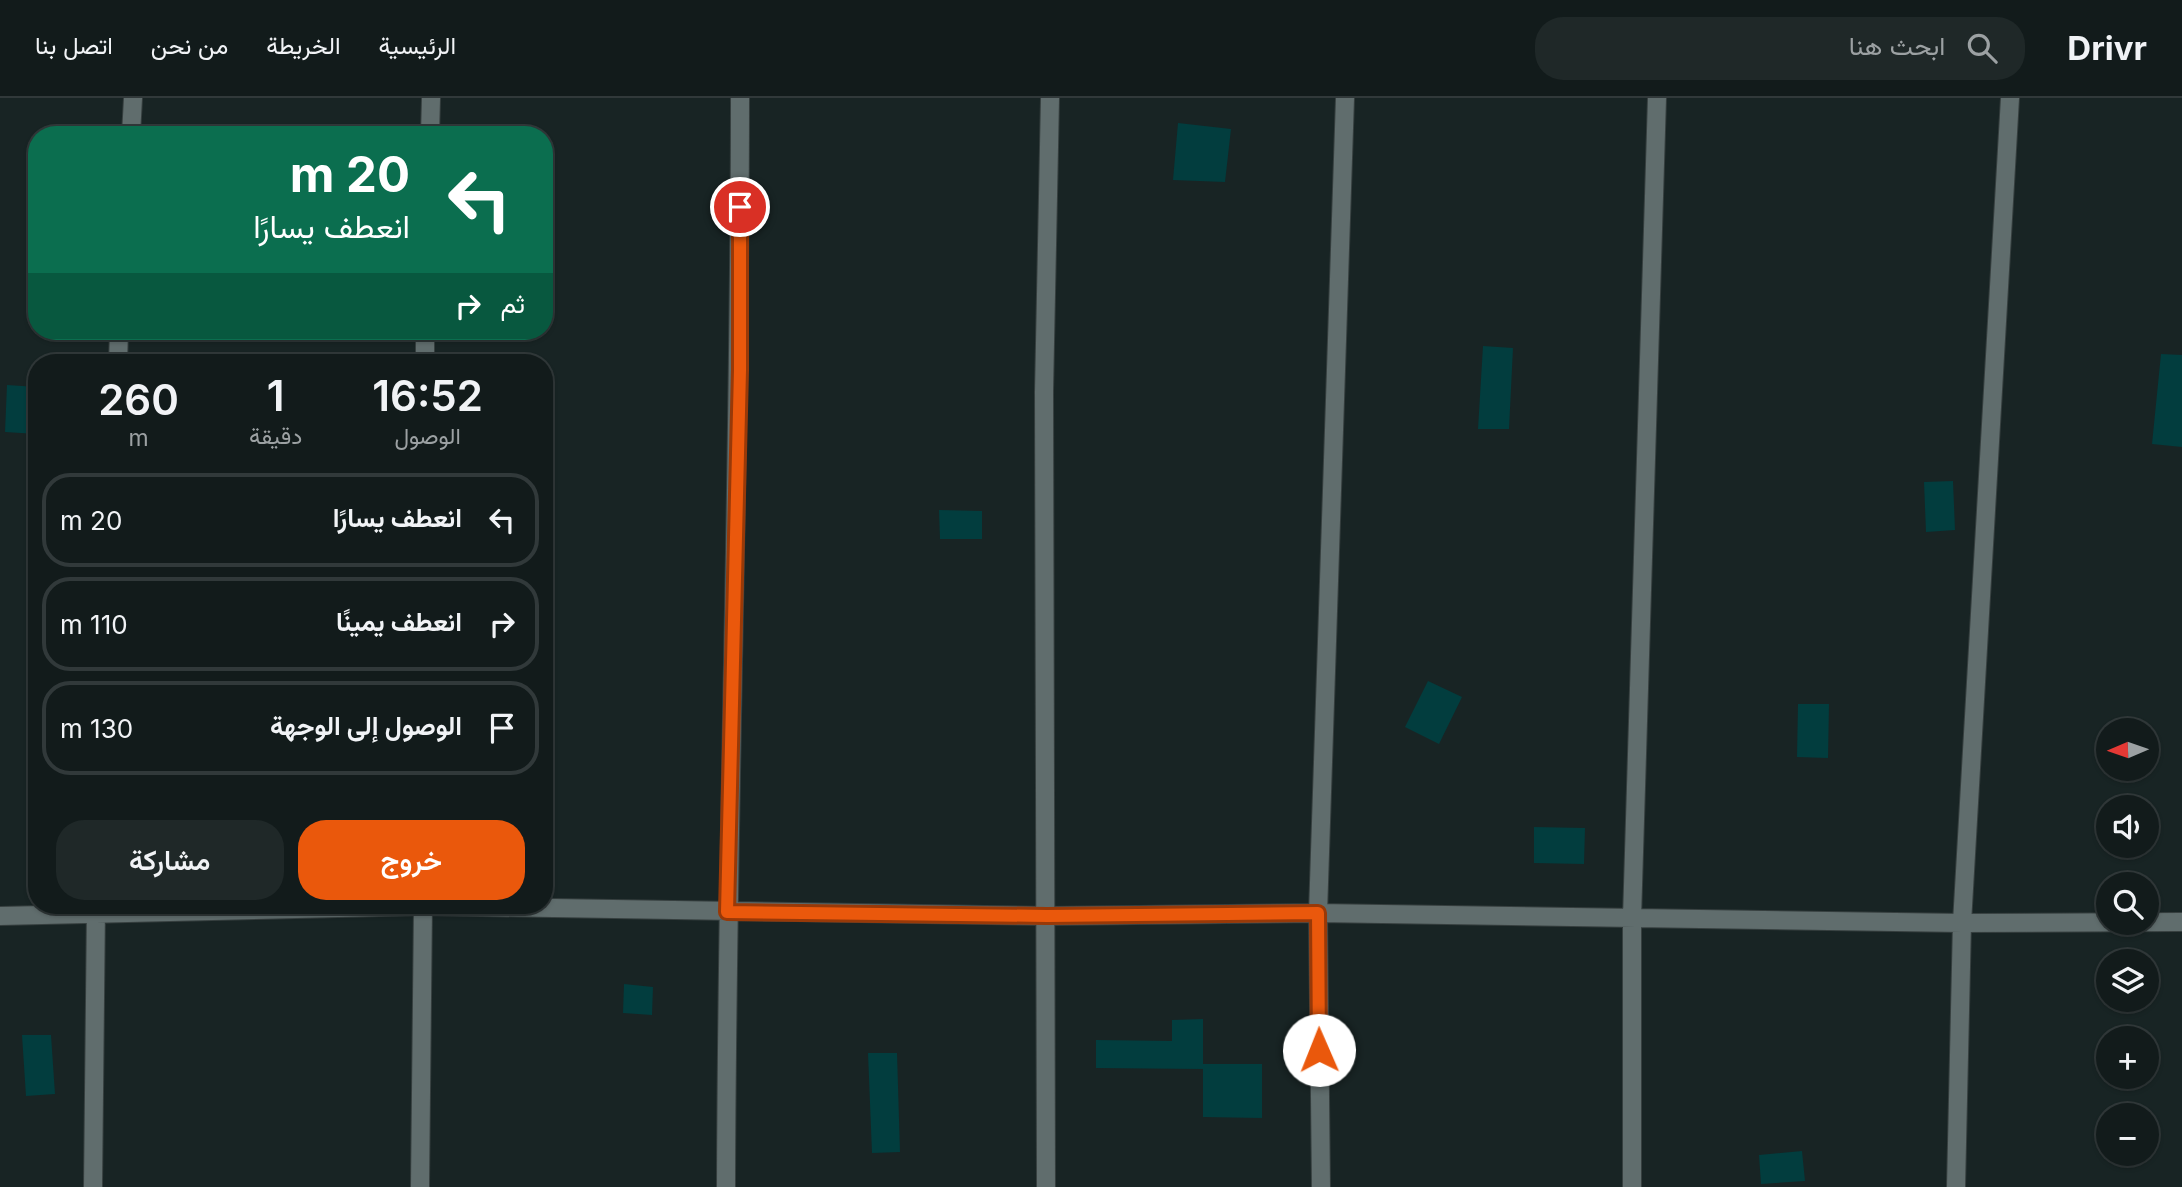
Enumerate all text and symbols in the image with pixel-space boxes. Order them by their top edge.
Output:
search box [1535,17,2025,80]
text: Drivr [2067,28,2147,68]
icon: search [1963,29,2001,67]
text: ابحث هنا [1849,30,1945,61]
text: اتصل بنا [35,31,113,60]
text: من نحن [151,31,228,60]
text: الخريطة [266,31,340,60]
text: الرئيسية [378,31,456,60]
text: 20 m [290,145,410,204]
icon: left [434,154,525,245]
pin [710,177,770,237]
icon: arrive [721,188,759,226]
text: انعطف يسارًا [253,207,410,246]
icon: right [449,287,487,325]
text: ثم [501,288,525,319]
text: 1 [267,370,284,421]
text: 16:52 [372,370,483,421]
text: 260 [98,374,179,425]
text: دقيقة [249,422,302,450]
text: الوصول [394,422,461,450]
text: m [128,424,149,452]
icon: left [483,501,521,539]
text: انعطف يسارًا [333,502,462,533]
text: 20 m [60,505,122,536]
icon: right [483,605,521,643]
text: انعطف يمينًا [336,606,462,637]
text: 110 m [60,609,128,640]
icon: arrive [483,709,521,747]
text: الوصول إلى الوجهة [270,710,462,741]
text: 130 m [60,713,133,744]
north arrow [2096,718,2160,780]
map controls [2096,718,2159,1166]
button: sound [2096,795,2159,858]
button: مشاركة [56,820,284,900]
button: خروج [298,820,525,900]
button: search [2096,872,2159,935]
button: layers [2096,949,2159,1012]
position arrow [1282,1013,1356,1087]
button: + [2096,1026,2159,1089]
button: − [2096,1103,2159,1166]

